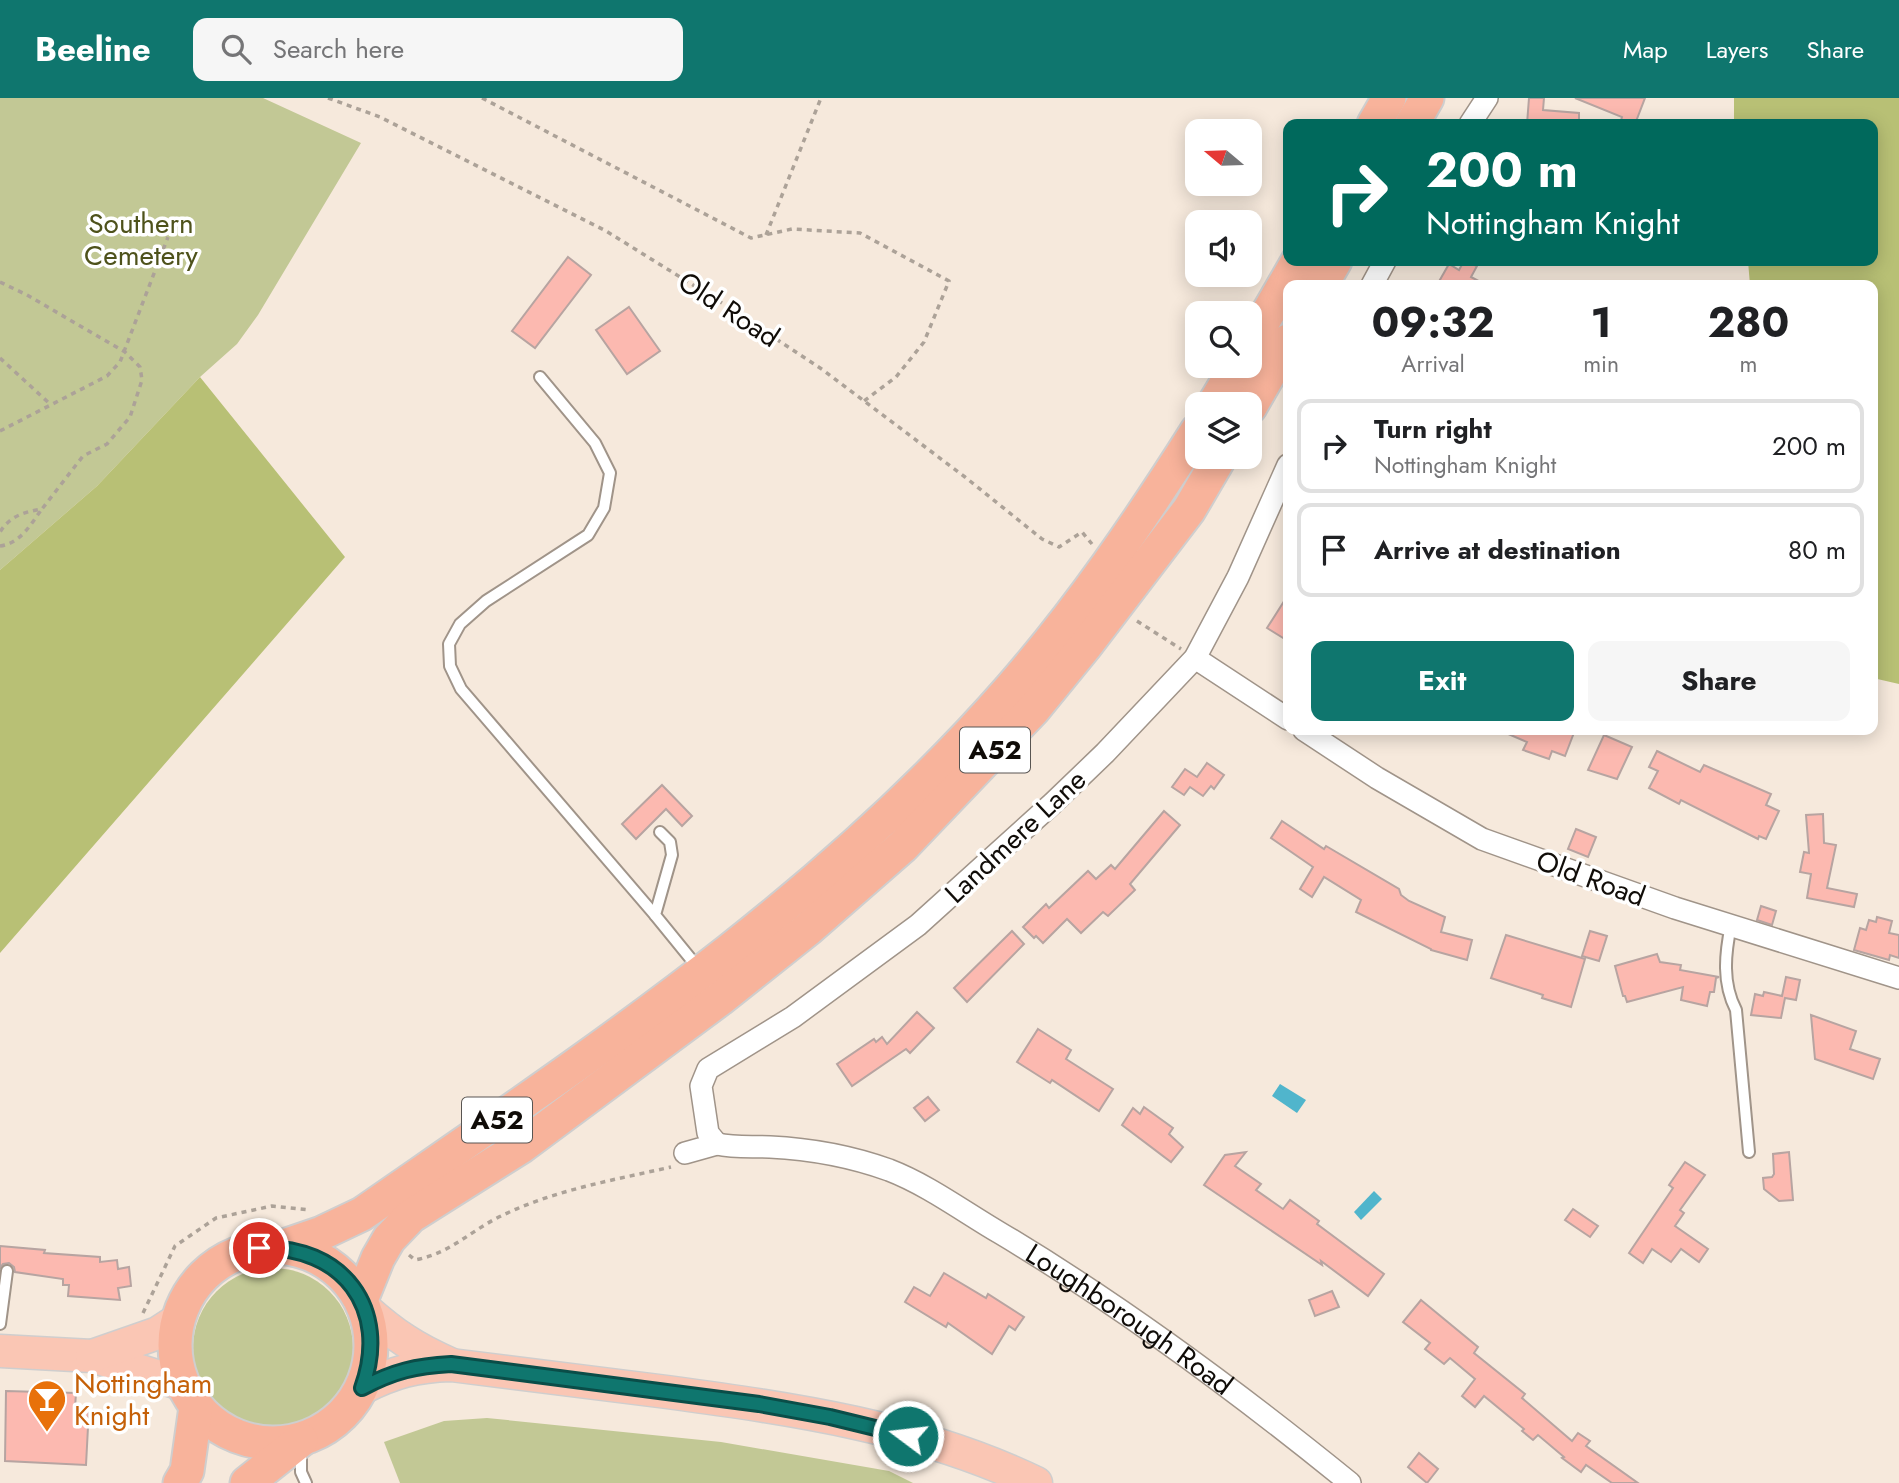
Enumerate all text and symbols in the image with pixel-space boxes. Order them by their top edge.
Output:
search box [193,18,683,81]
text: Beeline [35,26,151,73]
icon: search [217,30,255,68]
text: Search here [273,30,404,68]
text: Map [1623,32,1668,67]
text: Layers [1706,32,1768,67]
text: Share [1806,32,1864,67]
north arrow [1185,119,1262,196]
map controls [1185,119,1262,469]
text: 200 m [1426,135,1578,205]
icon: right [1311,147,1402,238]
text: Nottingham Knight [1426,200,1680,246]
park label: Southern Cemetery [84,203,199,276]
button: sound [1185,210,1262,287]
street label: Old Road [670,261,787,357]
text: 09:32 [1372,292,1495,353]
text: 1 [1590,292,1612,353]
text: 280 [1708,292,1789,353]
button: search [1185,301,1262,378]
text: Arrival [1401,347,1465,381]
text: min [1583,347,1619,381]
text: m [1740,347,1758,381]
button: layers [1185,392,1262,469]
text: Turn right [1374,410,1492,448]
icon: right [1315,427,1353,465]
text: 200 m [1772,427,1846,465]
text: Nottingham Knight [1374,448,1556,482]
icon: arrive [1315,531,1353,569]
text: Arrive at destination [1374,531,1621,569]
text: 80 m [1788,531,1846,569]
button: Exit [1311,641,1574,721]
button: Share [1588,641,1850,721]
road number: A52 [960,728,1030,772]
street label: Landmere Lane [935,760,1095,913]
street label: Old Road [1531,840,1651,917]
road number: A52 [462,1098,532,1142]
pin [229,1218,289,1278]
icon: arrive [240,1229,278,1267]
street label: Loughborough Road [1018,1234,1241,1405]
place label: Nottingham Knight [74,1363,212,1436]
bar icon: Nottingham Knight [26,1378,68,1433]
position arrow [871,1399,945,1473]

